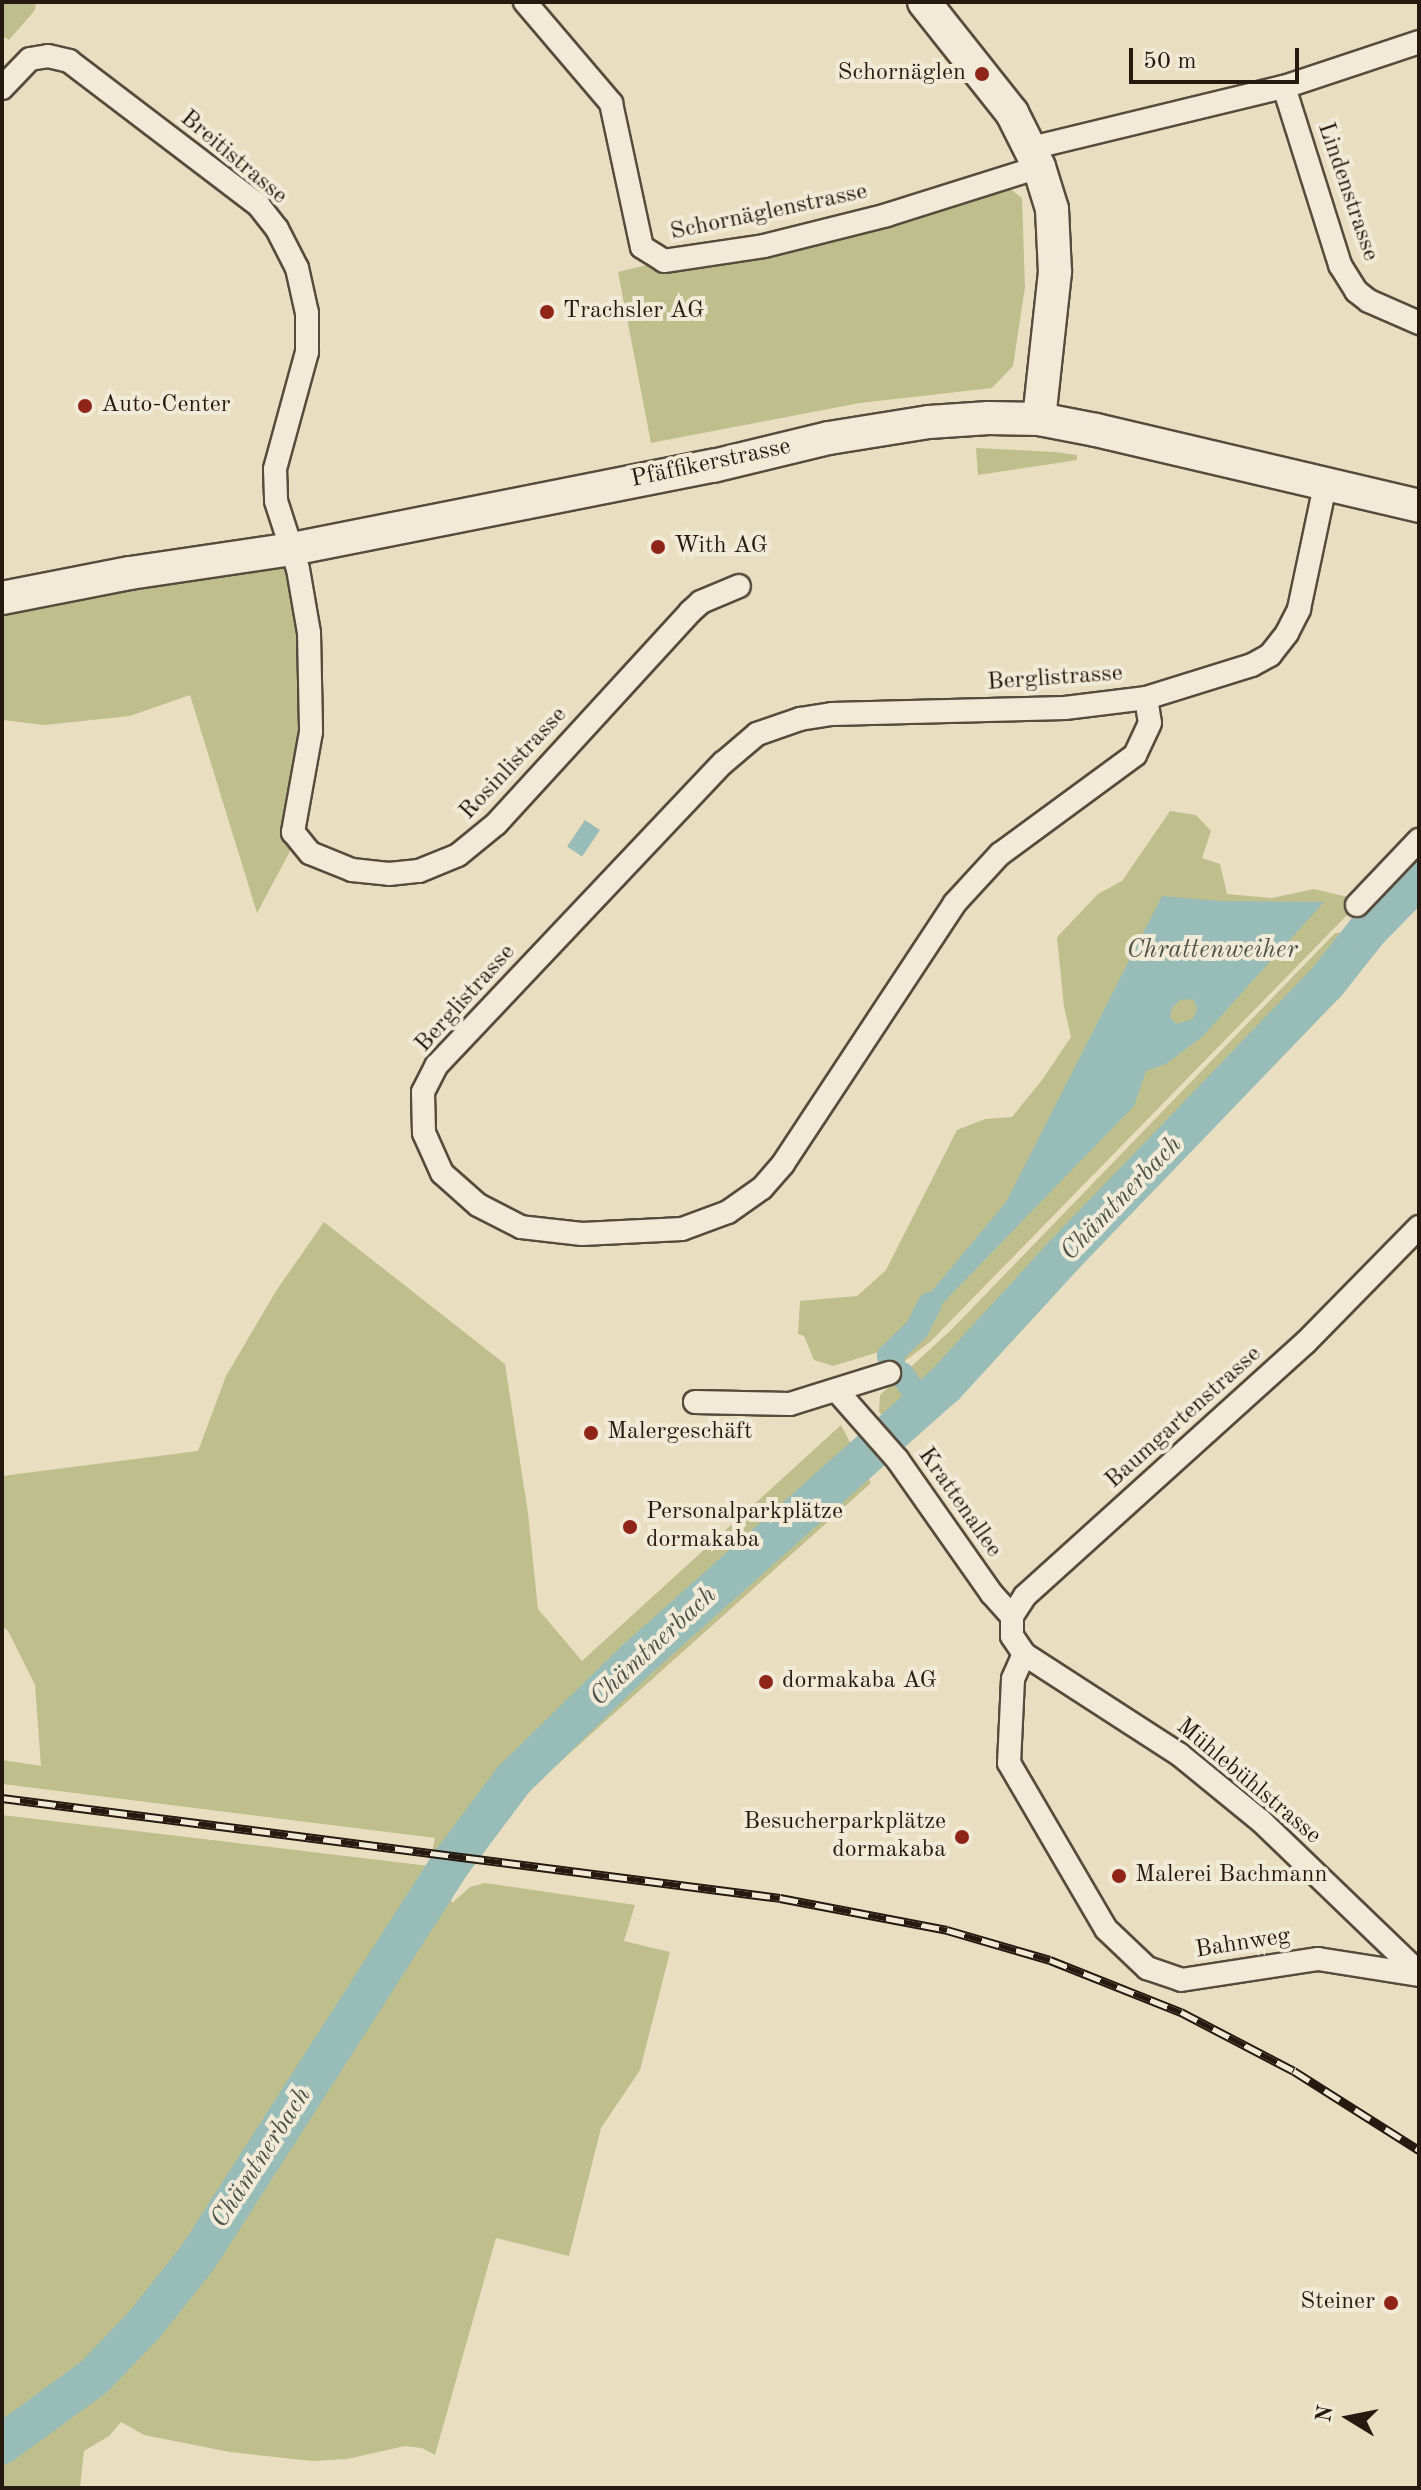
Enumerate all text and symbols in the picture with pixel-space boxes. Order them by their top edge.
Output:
scale bar [1133,32,1303,82]
text: 50 m [1143,50,1197,74]
place label: Schornäglen [838,60,966,88]
marker: Schornäglen [973,65,991,83]
street label: Breitistrasse [173,105,293,211]
street label: Lindenstrasse [1310,119,1384,265]
street label: Schornäglenstrasse [668,178,870,248]
place label: Trachsler AG [563,298,704,326]
marker: Trachsler AG [538,303,556,321]
place label: Auto-Center [101,392,231,420]
marker: Auto-Center [76,397,94,415]
street label: Pfäffikerstrasse [629,433,793,495]
place label: With AG [674,533,768,561]
marker: With AG [649,538,667,556]
street label: Berglistrasse [986,660,1124,698]
street label: Rosinlistrasse [454,701,574,827]
water label: Chrattenweiher [1126,935,1298,967]
street label: Berglistrasse [410,939,522,1059]
water label: Chämtnerbach [1055,1130,1189,1268]
street label: Baumgartenstrasse [1100,1340,1268,1496]
place label: Malergeschäft [607,1419,752,1447]
marker: Malergeschäft [582,1424,600,1442]
street label: Krattenallee [911,1443,1007,1563]
place label: Personalparkplätze dormakaba [646,1499,843,1555]
marker: Personalparkplätze dormakaba [621,1518,639,1536]
water label: Chämtnerbach [584,1581,724,1713]
place label: dormakaba AG [782,1668,937,1696]
marker: dormakaba AG [757,1673,775,1691]
street label: Mühlebühlstrasse [1170,1713,1326,1851]
place label: Besucherparkplätze dormakaba [743,1809,946,1865]
marker: Besucherparkplätze dormakaba [953,1828,971,1846]
place label: Malerei Bachmann [1135,1862,1327,1890]
marker: Malerei Bachmann [1110,1867,1128,1885]
street label: Bahnweg [1193,1922,1293,1966]
water label: Chämtnerbach [205,2082,319,2234]
place label: Steiner [1300,2289,1375,2317]
marker: Steiner [1382,2294,1400,2312]
north arrow [1309,2378,1389,2458]
text: N [1313,2404,1338,2424]

